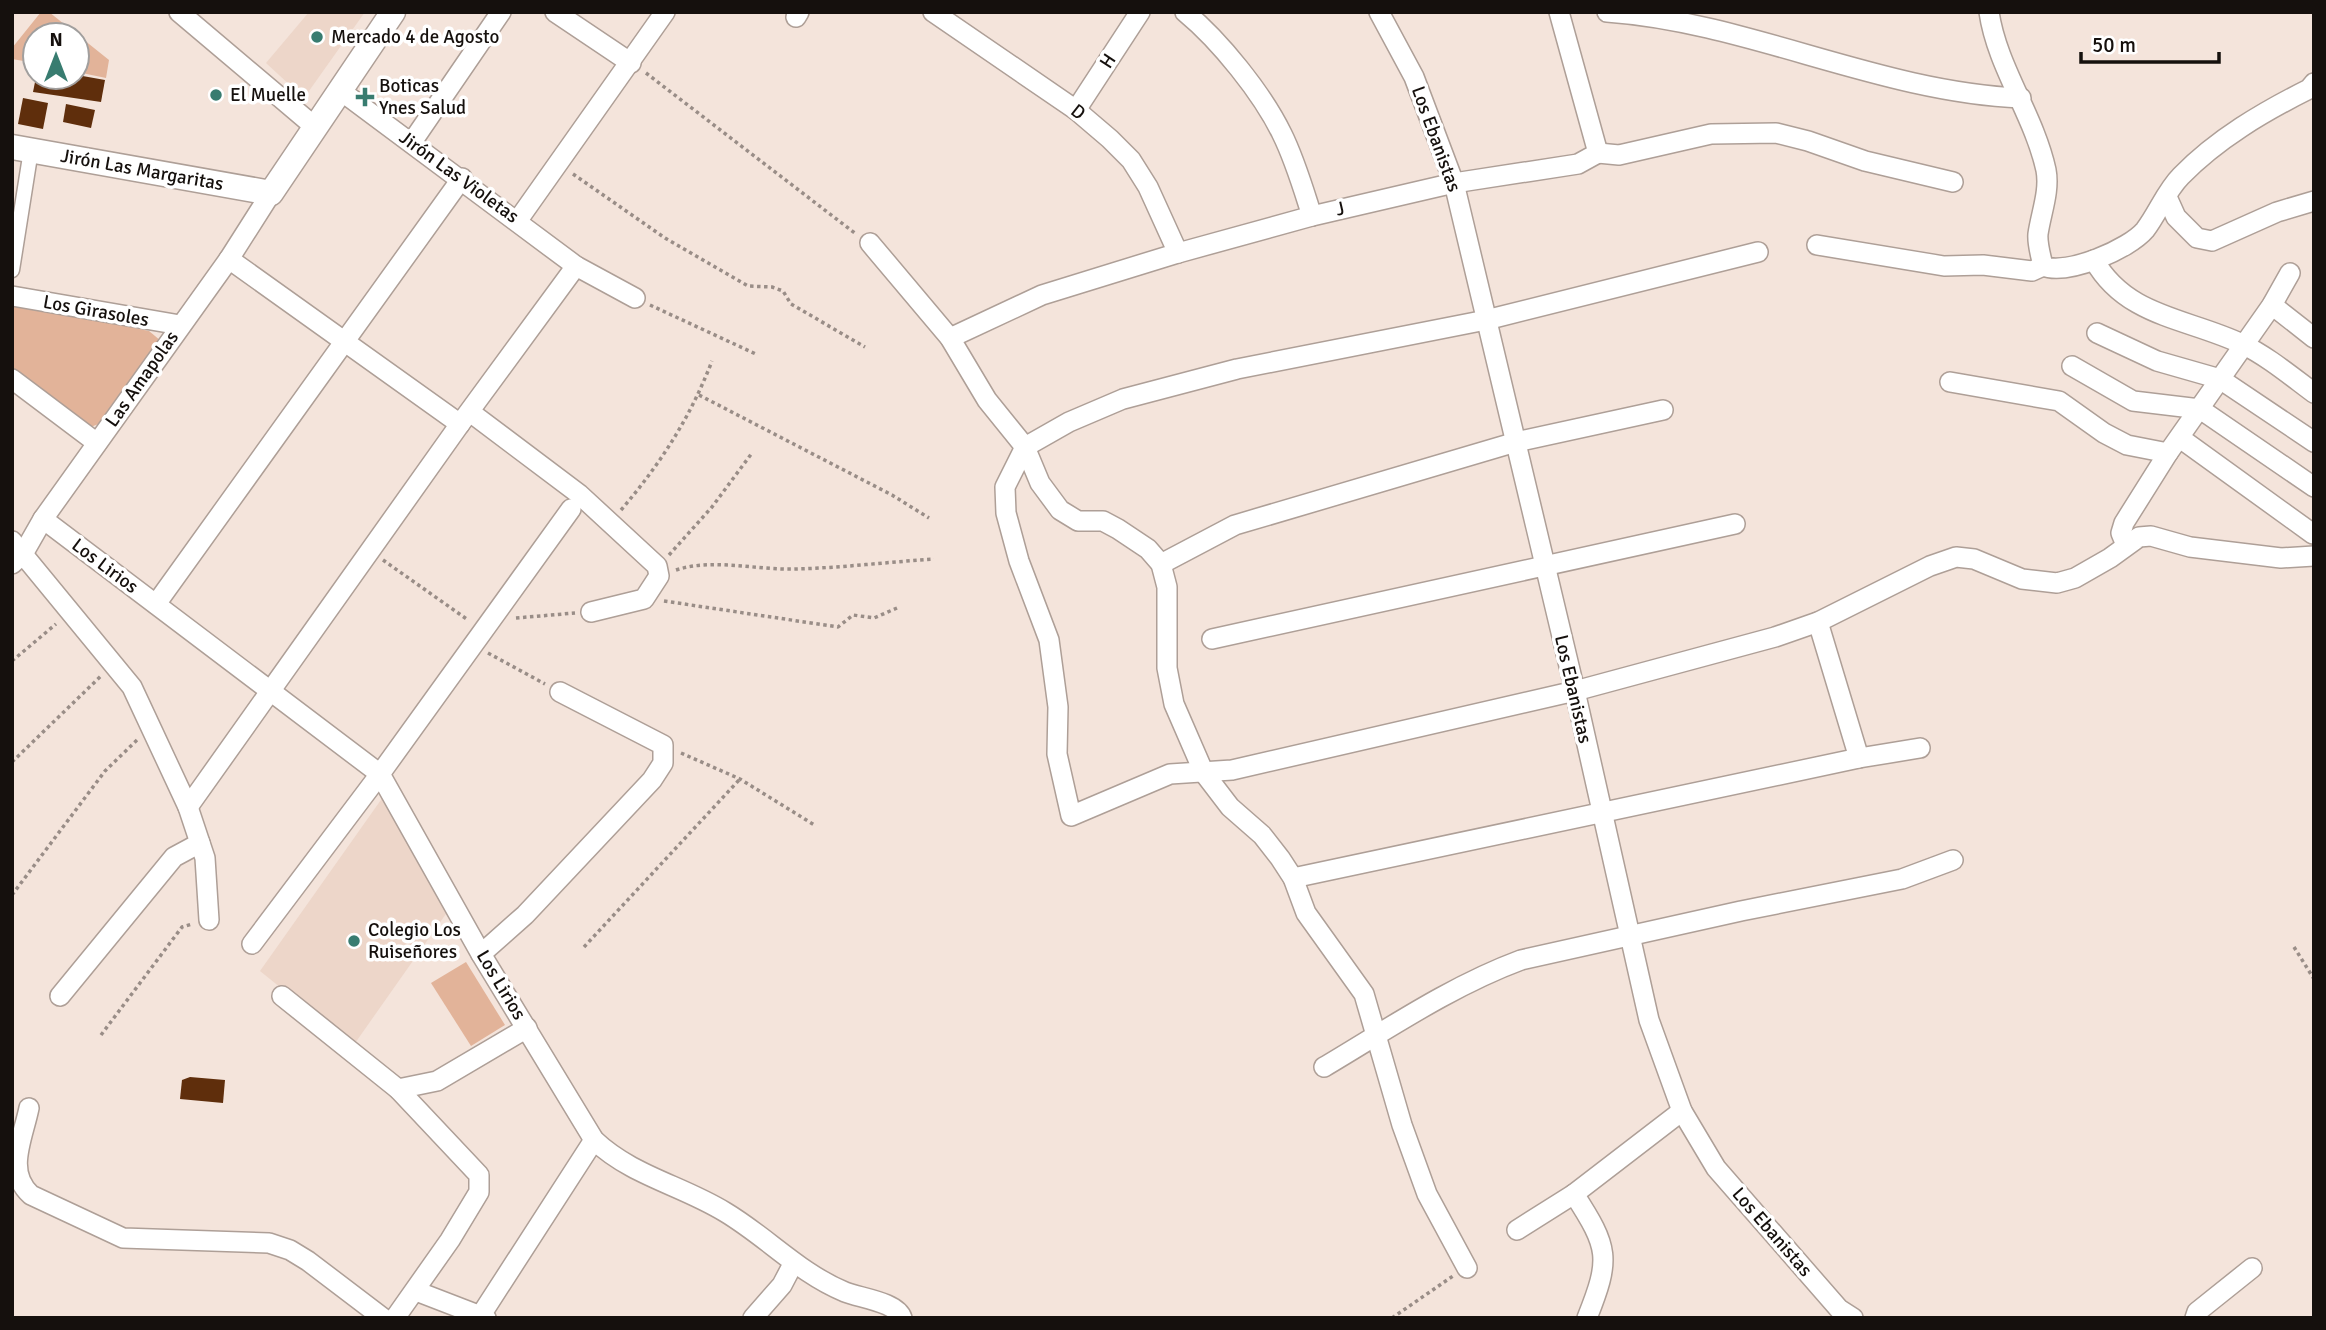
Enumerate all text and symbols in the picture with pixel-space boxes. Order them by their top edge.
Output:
north arrow [21,21,91,91]
scale bar [2081,21,2219,65]
place label: Mercado 4 de Agosto [331,25,500,49]
text: N [49,28,63,52]
marker: Mercado 4 de Agosto [309,29,325,45]
text: 50 m [2092,32,2136,58]
street label: H [1094,49,1122,73]
place label: Boticas Ynes Salud [379,74,466,120]
place label: El Muelle [230,83,306,107]
street label: Los Ebanistas [1406,83,1466,195]
marker: El Muelle [208,87,224,103]
marker: Boticas Ynes Salud [357,89,373,105]
street label: D [1066,99,1090,125]
street label: Jirón Las Violetas [395,126,523,228]
street label: Jirón Las Margaritas [59,144,225,196]
street label: J [1333,196,1347,222]
street label: Los Girasoles [41,290,151,332]
street label: Las Amapolas [100,326,184,432]
street label: Los Lirios [67,533,143,599]
street label: Los Ebanistas [1549,632,1597,746]
place label: Colegio Los Ruiseñores [368,918,461,964]
marker: Colegio Los Ruiseñores [346,933,362,949]
street label: Los Lirios [471,946,531,1024]
street label: Los Ebanistas [1727,1182,1817,1282]

